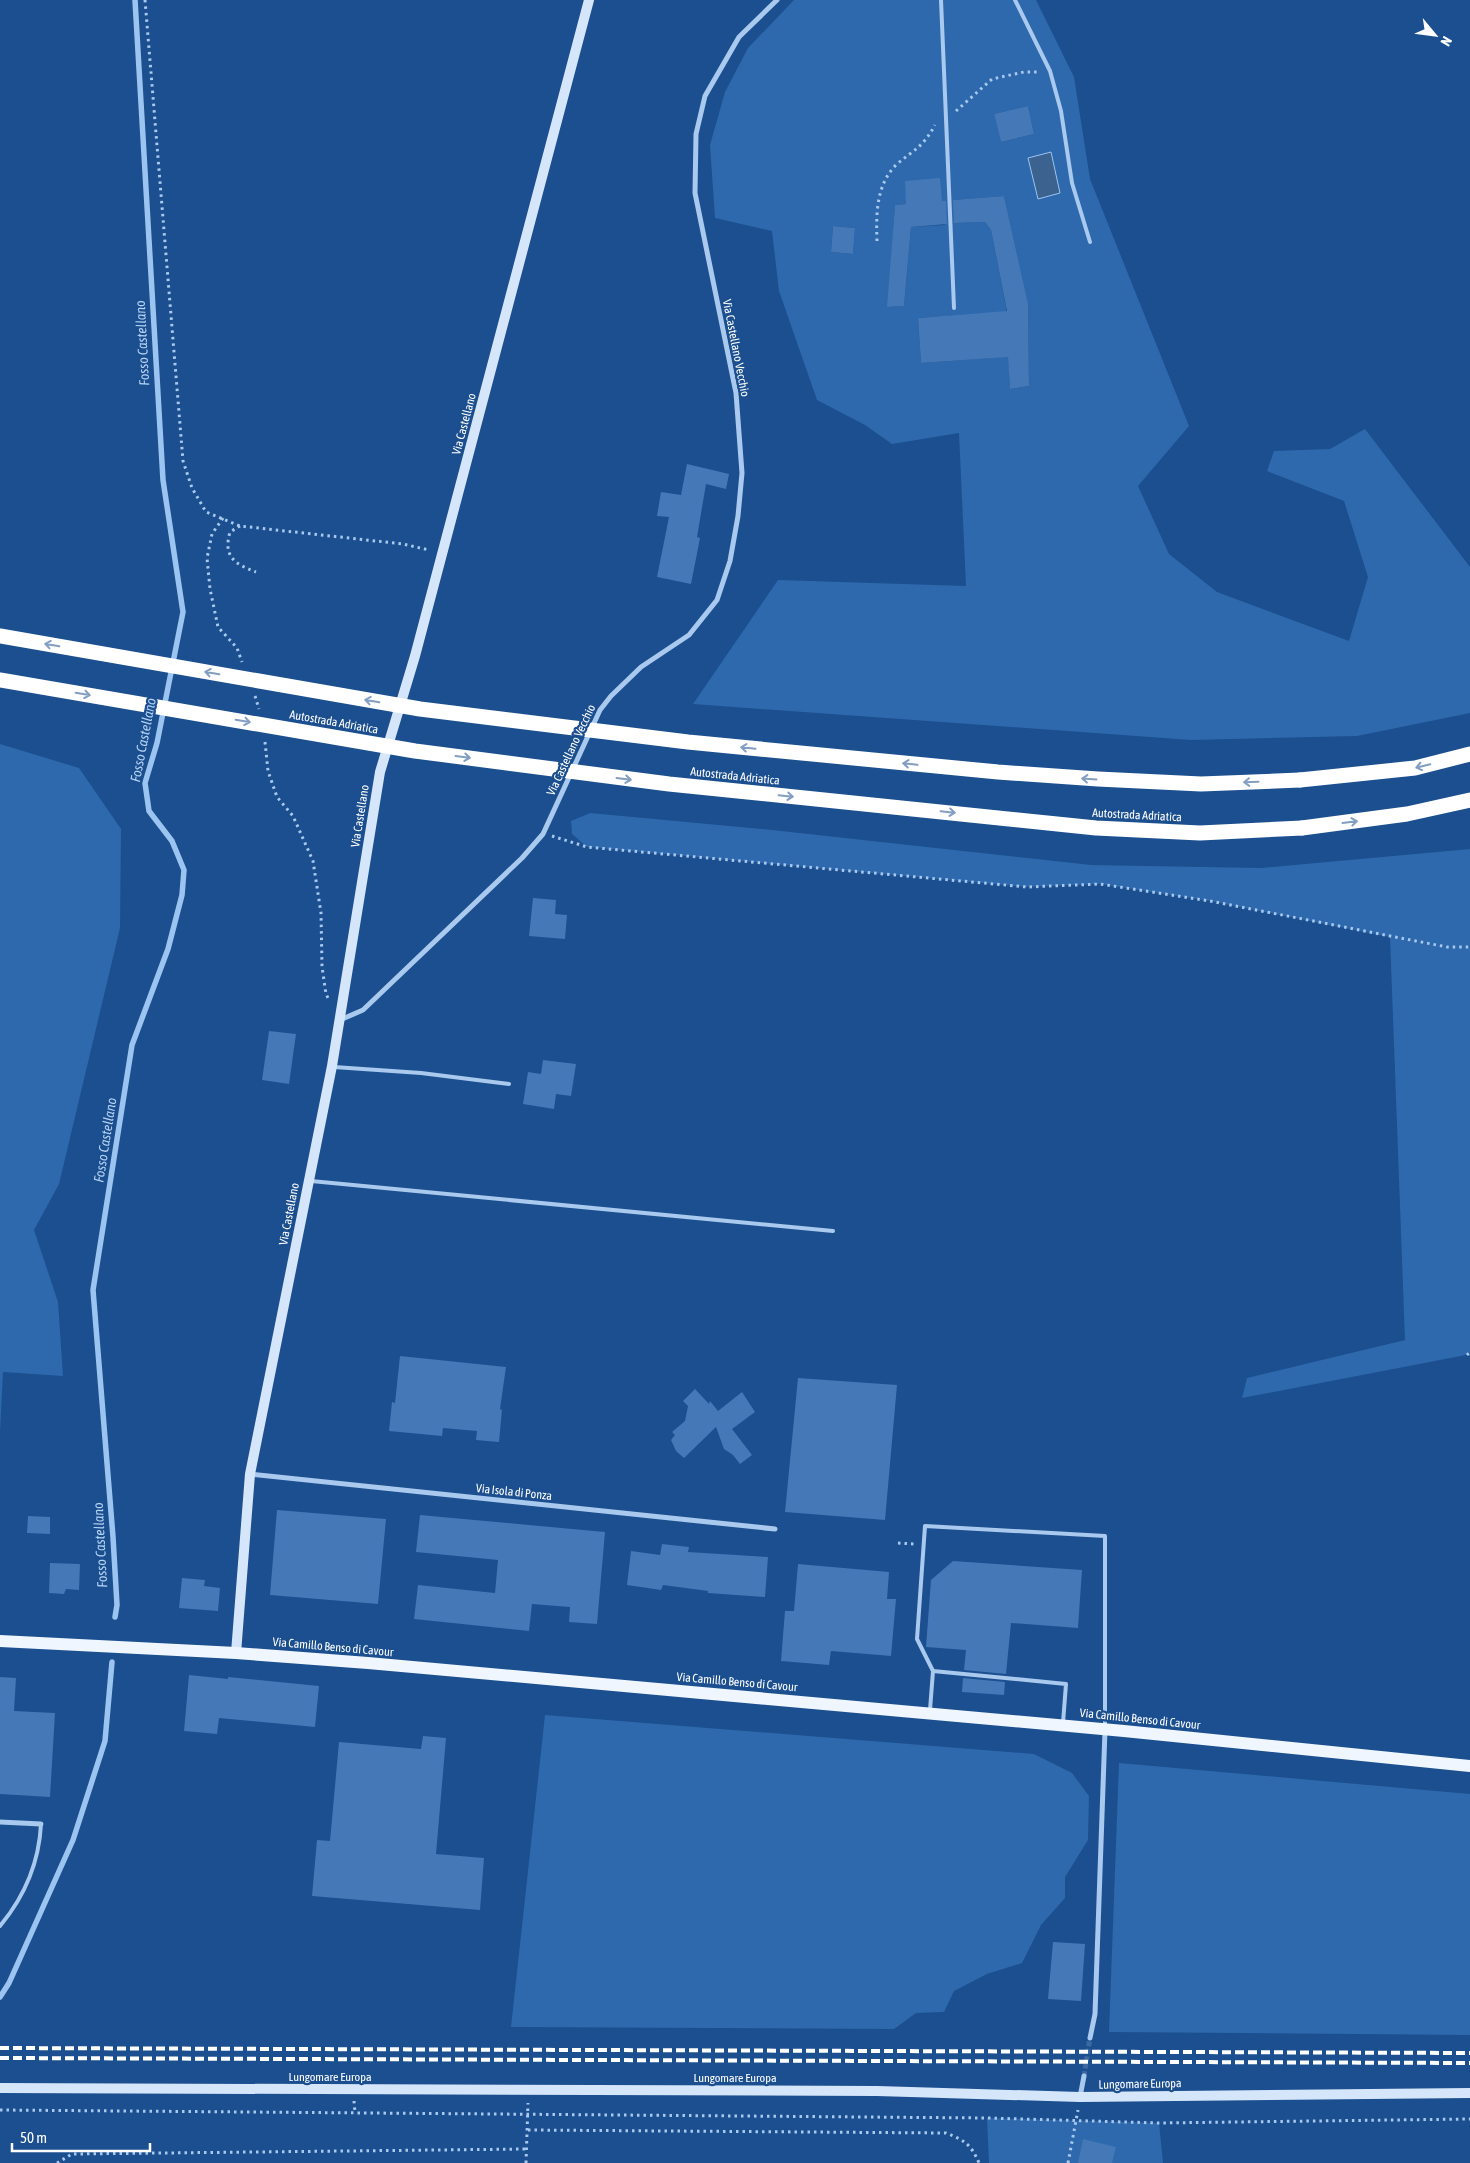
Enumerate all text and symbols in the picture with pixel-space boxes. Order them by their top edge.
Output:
north arrow [1410,10,1460,60]
text: N [1437,34,1455,49]
street label: Via Castellano Vecchio [720,298,752,398]
water label: Fosso Castellano [132,300,152,386]
street label: Via Castellano [449,391,479,456]
one-way arrow [44,640,60,650]
one-way arrow [204,668,220,678]
one-way arrow [74,689,90,699]
water label: Fosso Castellano [127,696,159,783]
one-way arrow [364,696,380,706]
street label: Via Castellano Vecchio [544,702,598,798]
street label: Autostrada Adriatica [289,707,379,737]
one-way arrow [234,717,250,727]
one-way arrow [740,743,756,753]
one-way arrow [455,753,471,763]
one-way arrow [902,759,918,769]
one-way arrow [1415,762,1431,771]
street label: Autostrada Adriatica [690,764,780,788]
one-way arrow [616,774,632,784]
one-way arrow [1081,774,1097,783]
one-way arrow [1244,777,1260,786]
street label: Via Castellano [348,783,372,848]
one-way arrow [778,791,794,801]
street label: Autostrada Adriatica [1092,806,1182,824]
one-way arrow [939,807,955,817]
one-way arrow [1342,816,1358,826]
water label: Fosso Castellano [90,1096,120,1183]
street label: Via Castellano [276,1181,302,1246]
street label: Via Isola di Ponza [475,1481,553,1503]
water label: Fosso Castellano [90,1502,110,1588]
street label: Via Camillo Benso di Cavour [272,1635,394,1659]
street label: Via Camillo Benso di Cavour [676,1670,798,1694]
street label: Via Camillo Benso di Cavour [1079,1706,1201,1732]
street label: Lungomare Europa [288,2070,372,2084]
street label: Lungomare Europa [693,2071,777,2085]
street label: Lungomare Europa [1098,2076,1182,2092]
scale bar [12,2120,150,2152]
text: 50 m [20,2129,47,2146]

